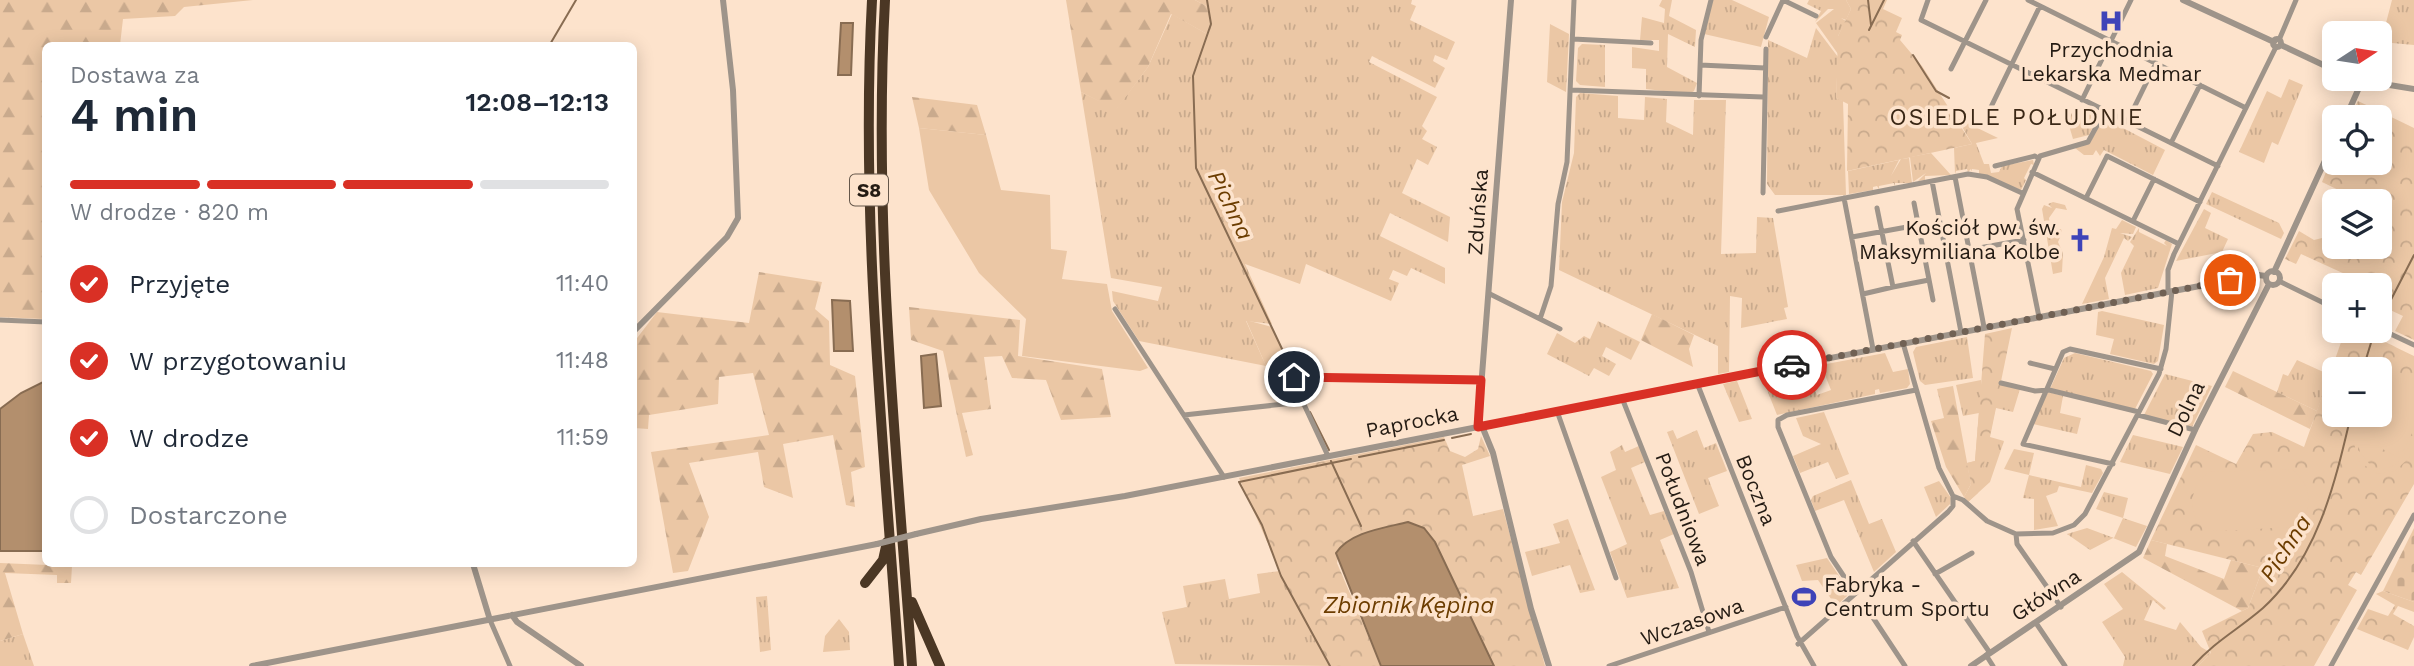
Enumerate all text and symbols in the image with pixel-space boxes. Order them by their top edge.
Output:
hospital icon: Przychodnia Lekarska Medmar [2097,7,2125,35]
north arrow [2322,21,2392,91]
map controls [2322,21,2392,427]
place label: Przychodnia Lekarska Medmar [2021,37,2202,86]
text: Dostawa za [70,62,200,89]
text: 12:08–12:13 [466,87,609,117]
text: 4 min [70,88,198,142]
district label: OSIEDLE POŁUDNIE [1890,104,2144,131]
button: locate [2322,105,2392,175]
water label: Pichna [1202,166,1259,244]
street label: Zduńska [1462,168,1493,256]
road number: S8 [850,174,888,206]
button: layers [2322,189,2392,259]
text: W drodze · 820 m [70,199,269,226]
place label: Kościół pw. św. Maksymiliana Kolbe [1859,215,2060,264]
church icon: Kościół pw. św. Maksymiliana Kolbe [2066,226,2094,254]
pin [2200,250,2260,310]
icon: bag [2211,261,2249,299]
icon: check [70,265,108,303]
text: Przyjęte [129,269,230,299]
text: 11:40 [556,270,609,297]
button: + [2322,273,2392,343]
courier [1757,330,1827,400]
icon: check [70,342,108,380]
text: W przygotowaniu [129,346,347,376]
icon: car [1773,346,1811,384]
text: 11:48 [556,347,609,374]
pin [1264,347,1324,407]
button: − [2322,357,2392,427]
icon: home [1275,358,1313,396]
street label: Dolna [2161,377,2210,441]
street label: Paprocka [1363,400,1461,443]
icon: check [70,419,108,457]
text: W drodze [129,423,249,453]
text: 11:59 [557,424,609,451]
street label: Południowa [1650,449,1717,569]
street label: Boczna [1731,451,1782,529]
text: Dostarczone [129,500,288,530]
water label: Pichna [2254,510,2317,587]
street label: Główna [2006,563,2085,626]
place label: Fabryka - Centrum Sportu [1824,572,1990,621]
sports icon: Fabryka - Centrum Sportu [1790,583,1818,611]
water label: Zbiornik Kępina [1323,592,1494,619]
street label: Wczasowa [1637,592,1747,651]

